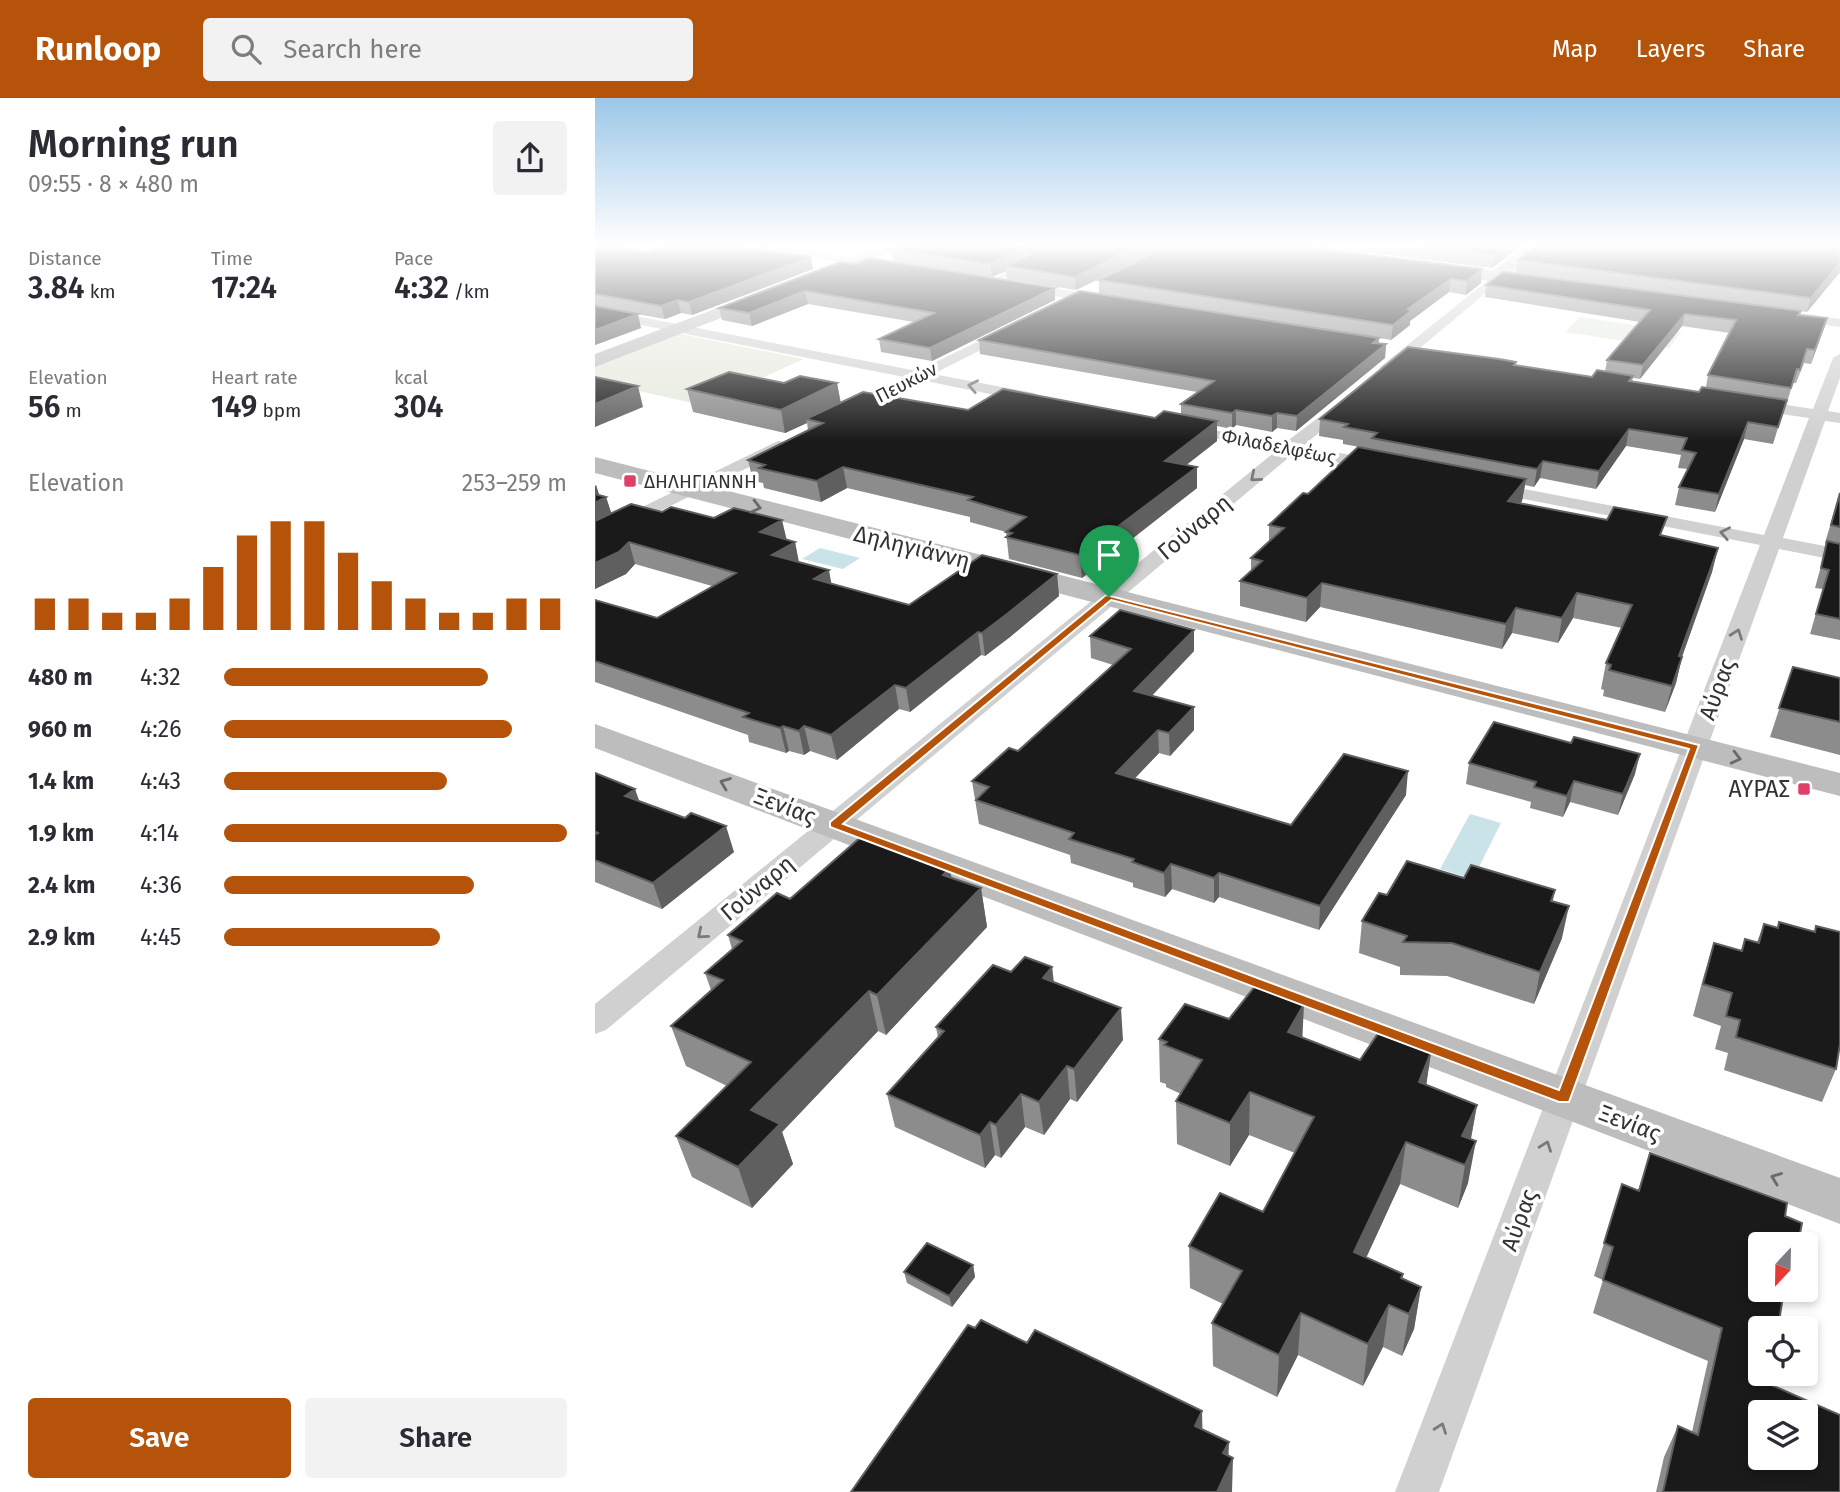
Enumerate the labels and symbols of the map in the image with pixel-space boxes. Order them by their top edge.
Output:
street label: Πευκών [872,357,941,408]
one-way arrow [967,379,979,394]
street label: Φιλαδελφέως [1220,424,1338,469]
one-way arrow [1251,468,1263,481]
place label: ΔΗΛΗΓΙΑΝΝΗ [644,470,757,493]
marker: ΔΗΛΗΓΙΑΝΝΗ [622,473,638,489]
street label: Γούναρη [1152,488,1236,566]
one-way arrow [750,499,762,513]
street label: Δηληγιάννη [851,519,973,575]
pin [1079,525,1139,597]
one-way arrow [1719,526,1731,541]
one-way arrow [1729,629,1743,641]
street label: Αύρας [1693,654,1741,724]
one-way arrow [1730,750,1742,764]
place label: ΑΥΡΑΣ [1729,775,1790,803]
one-way arrow [719,778,731,792]
street label: Ξενίας [750,781,820,831]
marker: ΑΥΡΑΣ [1796,781,1812,797]
street label: Γούναρη [715,849,799,927]
one-way arrow [698,926,711,938]
street label: Ξενίας [1595,1098,1665,1148]
one-way arrow [1538,1140,1552,1152]
one-way arrow [1771,1172,1783,1186]
street label: Αύρας [1495,1185,1543,1255]
north arrow [1748,1232,1818,1302]
one-way arrow [1433,1423,1447,1435]

